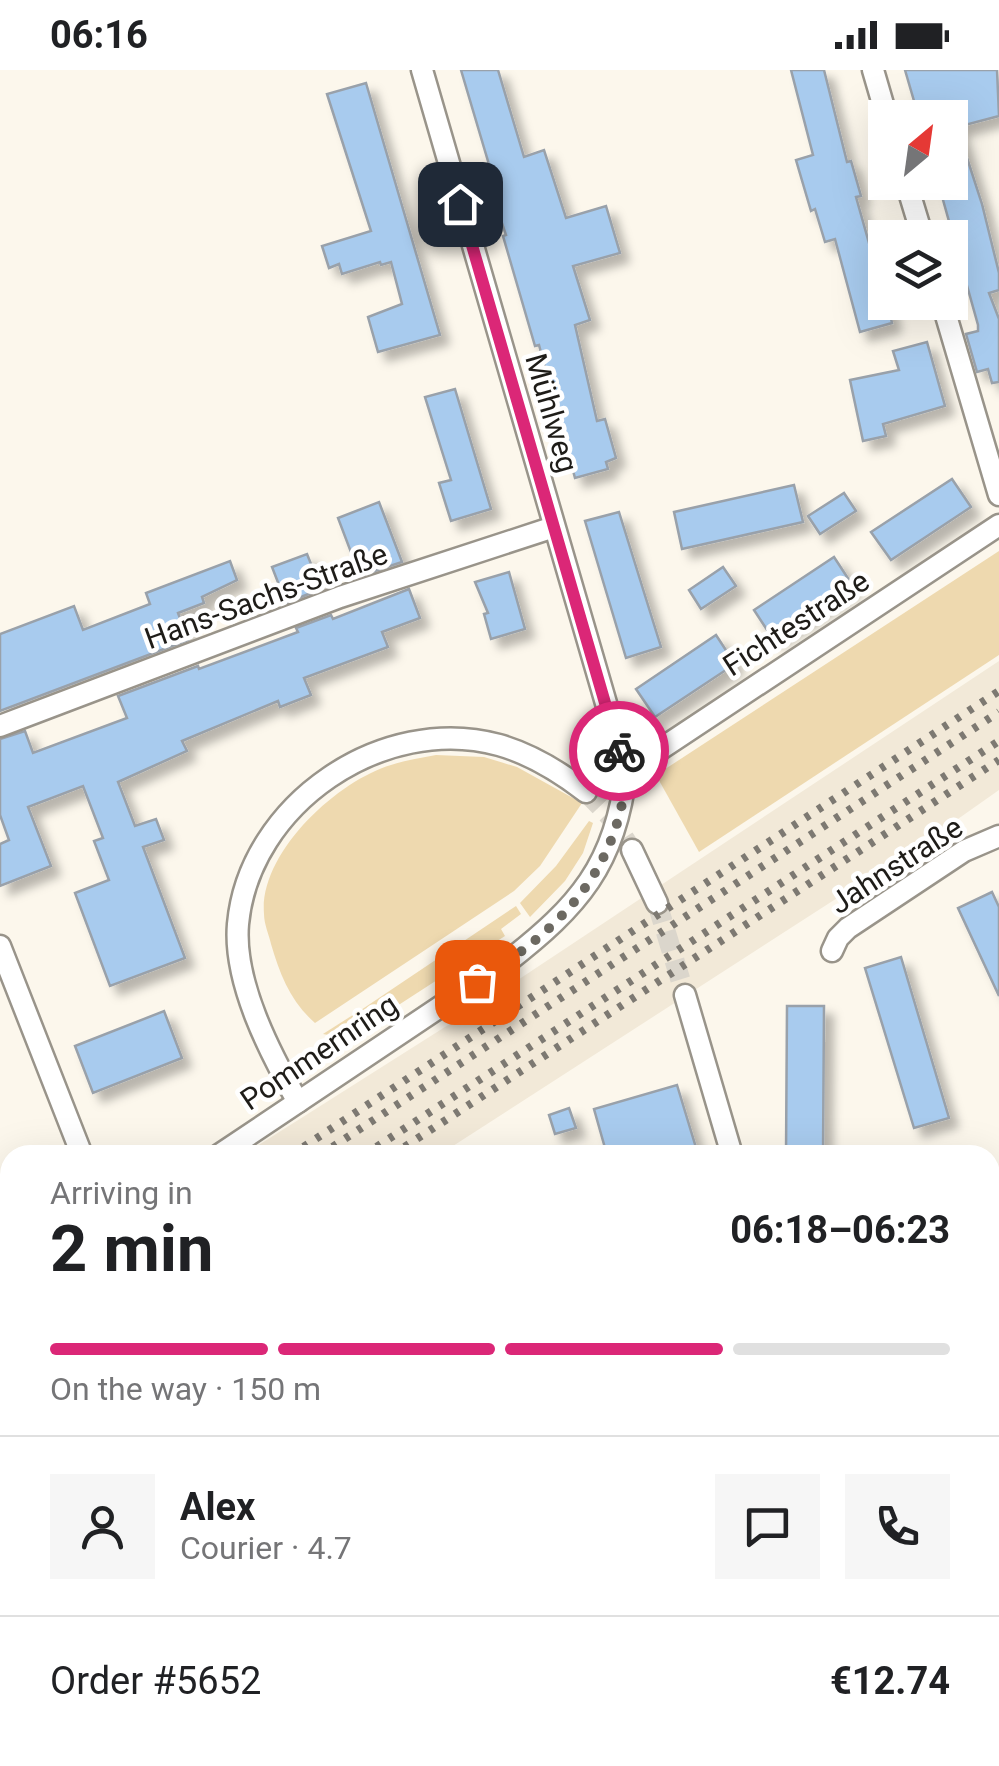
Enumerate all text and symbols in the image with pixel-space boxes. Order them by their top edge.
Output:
text: 06:16 [50,13,148,57]
north arrow [868,100,968,200]
map controls [868,100,968,320]
pin [418,162,503,247]
icon: home [433,177,488,232]
button: layers [868,220,968,320]
street label: Mühlweg [518,350,586,476]
street label: Hans-Sachs-Straße [140,536,392,656]
street label: Fichtestraße [717,563,875,683]
courier [569,701,669,801]
icon: bike [592,724,647,779]
street label: Jahnstraße [823,809,969,921]
pin [435,940,520,1025]
icon: bag [450,955,505,1010]
street label: Pommernring [234,987,404,1117]
text: Arriving in [50,1174,193,1212]
text: 06:18–06:23 [730,1208,950,1252]
text: 2 min [50,1211,213,1287]
text: On the way · 150 m [50,1370,321,1408]
button: person [50,1474,155,1579]
button: chat [715,1474,820,1579]
button: phone [845,1474,950,1579]
text: Alex [180,1485,255,1529]
text: Courier · 4.7 [180,1529,352,1567]
text: Order #5652 [50,1659,261,1703]
text: €12.74 [830,1659,950,1703]

